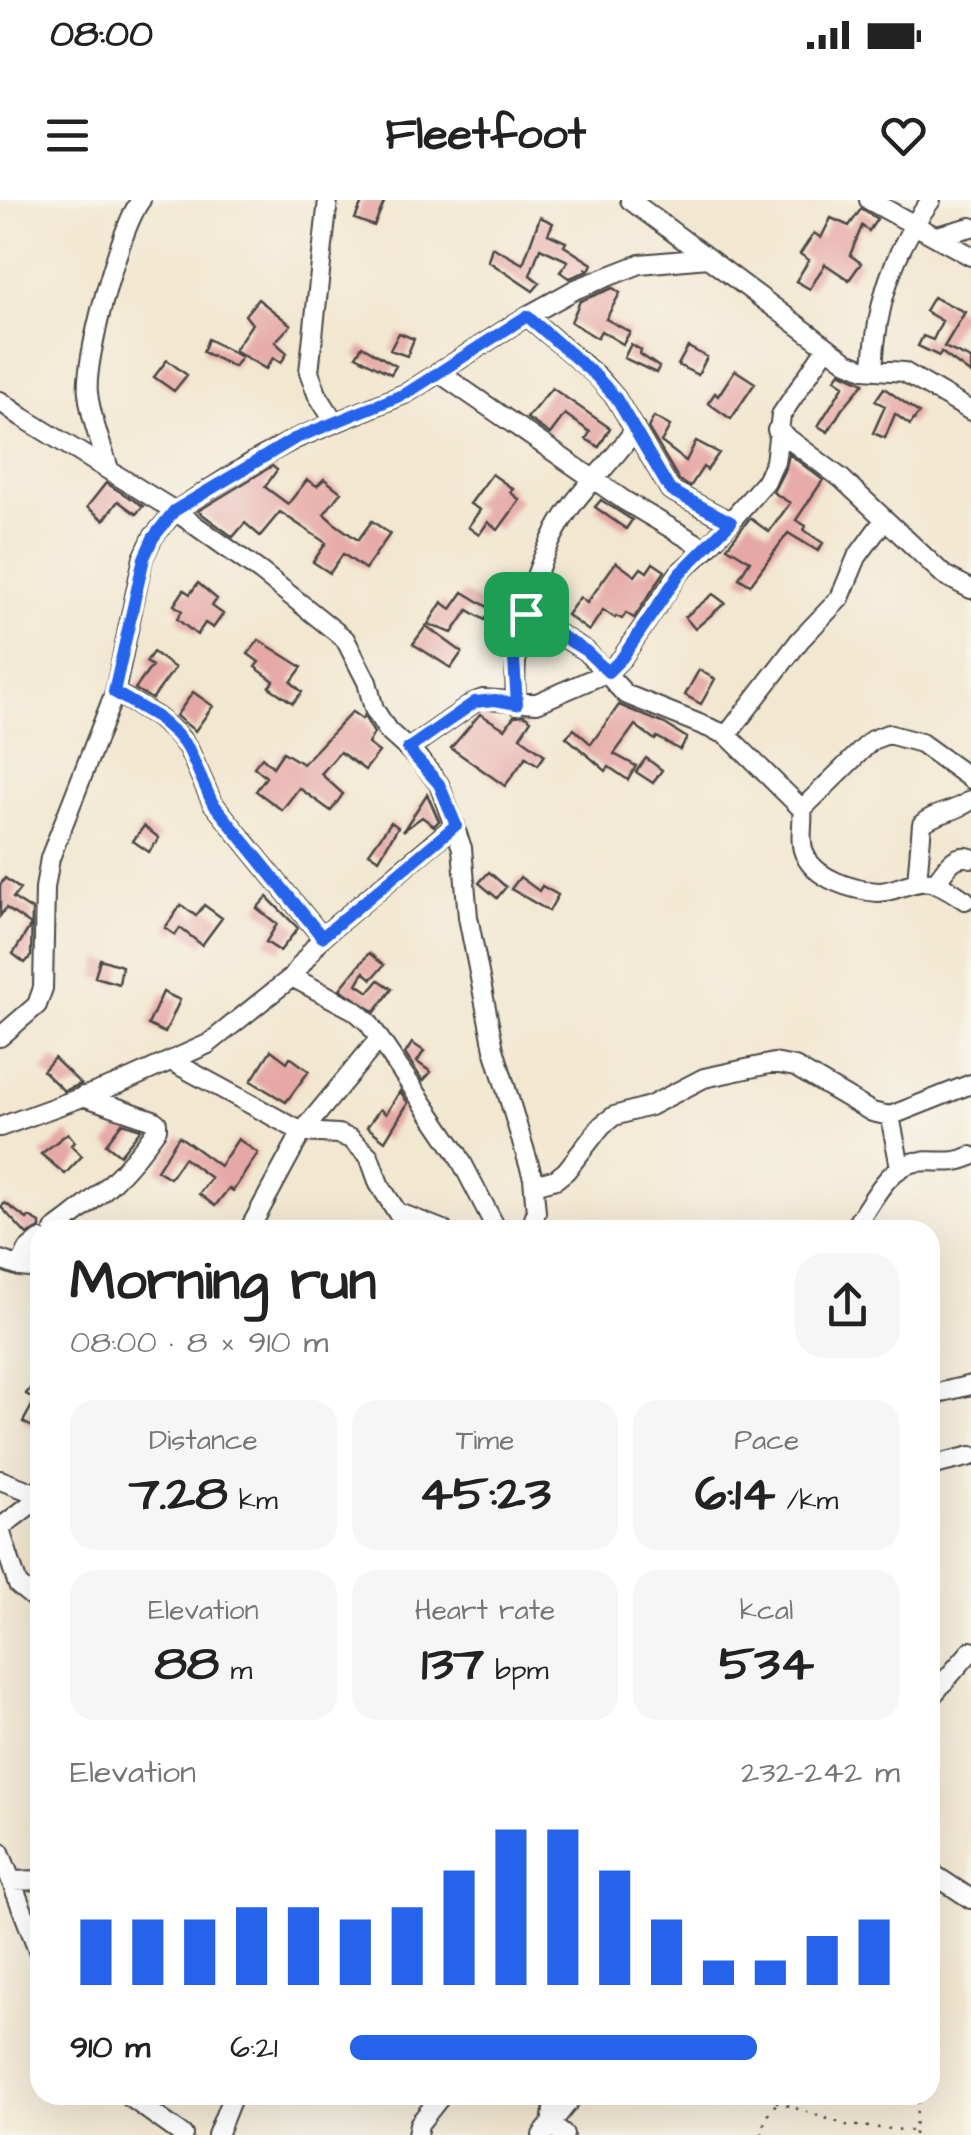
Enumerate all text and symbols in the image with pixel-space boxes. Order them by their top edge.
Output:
text: 08:00 [50,9,153,61]
text: Fleetfoot [385,104,586,166]
icon: menu [40,108,95,163]
icon: heart [876,108,931,163]
pin [484,572,569,657]
icon: arrive [499,587,554,642]
text: Morning run [70,1244,376,1320]
button: share [795,1253,900,1358]
text: 08:00 · 8 × 910 m [70,1320,328,1365]
text: Distance [149,1421,258,1460]
text: Time [456,1421,514,1460]
text: Pace [734,1421,799,1460]
text: 7.28 [129,1460,228,1529]
text: 45:23 [419,1460,551,1529]
text: 6:14 [695,1460,775,1529]
text: km [228,1481,278,1520]
text: /km [775,1481,838,1520]
text: Elevation [148,1591,258,1630]
text: Heart rate [415,1591,555,1630]
text: kcal [740,1591,793,1630]
text: 88 [154,1630,219,1699]
text: 137 [422,1630,484,1699]
text: 534 [719,1630,814,1699]
text: m [219,1651,252,1690]
text: bpm [484,1651,548,1690]
text: Elevation [70,1750,196,1795]
text: 232–242 m [741,1750,900,1795]
text: 910 m [70,2025,150,2070]
text: 6:21 [230,2025,278,2070]

